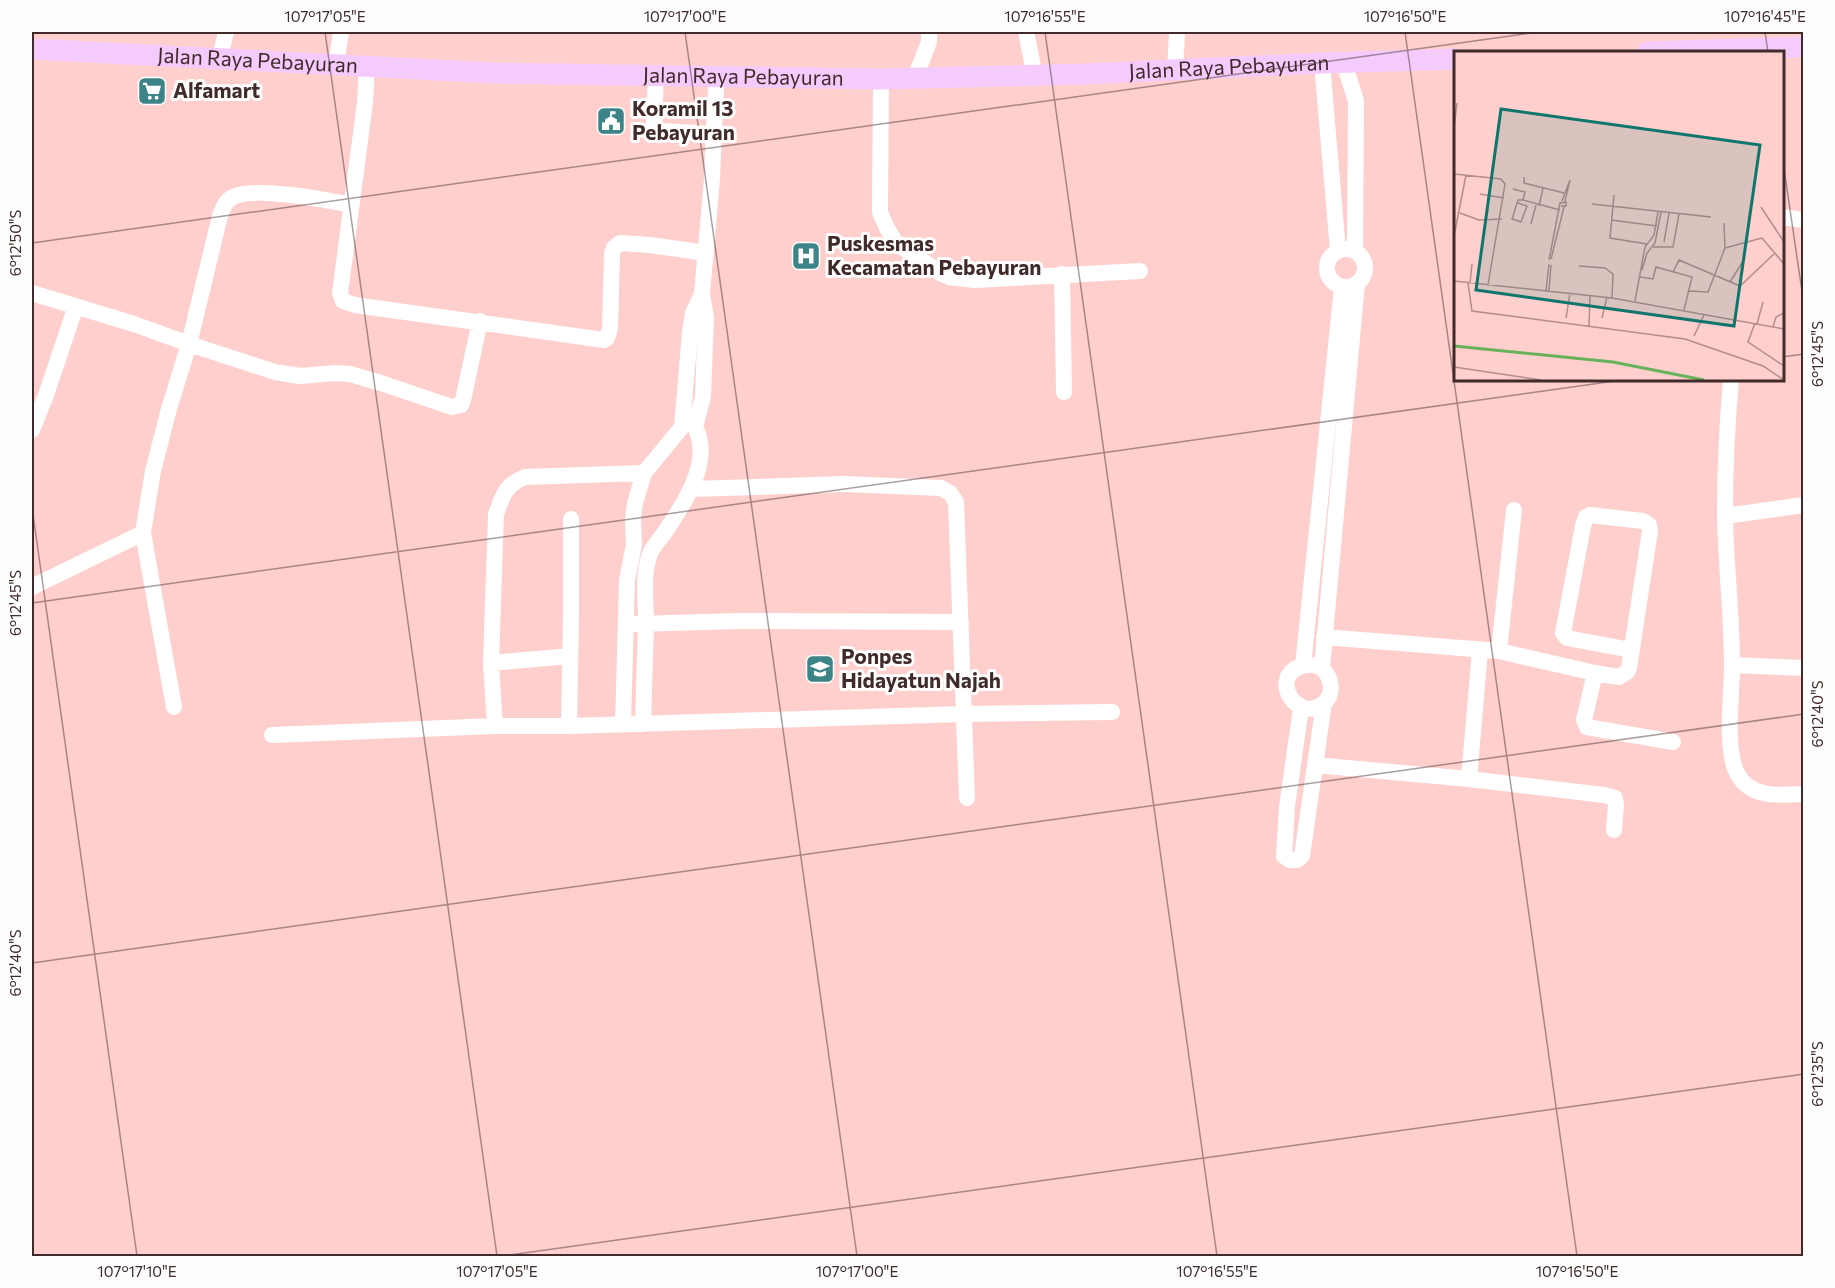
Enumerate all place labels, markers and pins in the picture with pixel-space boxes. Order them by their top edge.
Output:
supermarket icon: Alfamart [136,75,168,107]
place label: Alfamart [173,77,260,102]
place label: Koramil 13 Pebayuran [632,95,735,144]
public building icon: Koramil 13 Pebayuran [595,105,627,137]
place label: Puskesmas Kecamatan Pebayuran [827,230,1041,279]
hospital icon: Puskesmas Kecamatan Pebayuran [790,240,822,272]
place label: Ponpes Hidayatun Najah [841,643,1001,692]
school or university icon: Ponpes Hidayatun Najah [804,653,836,685]

